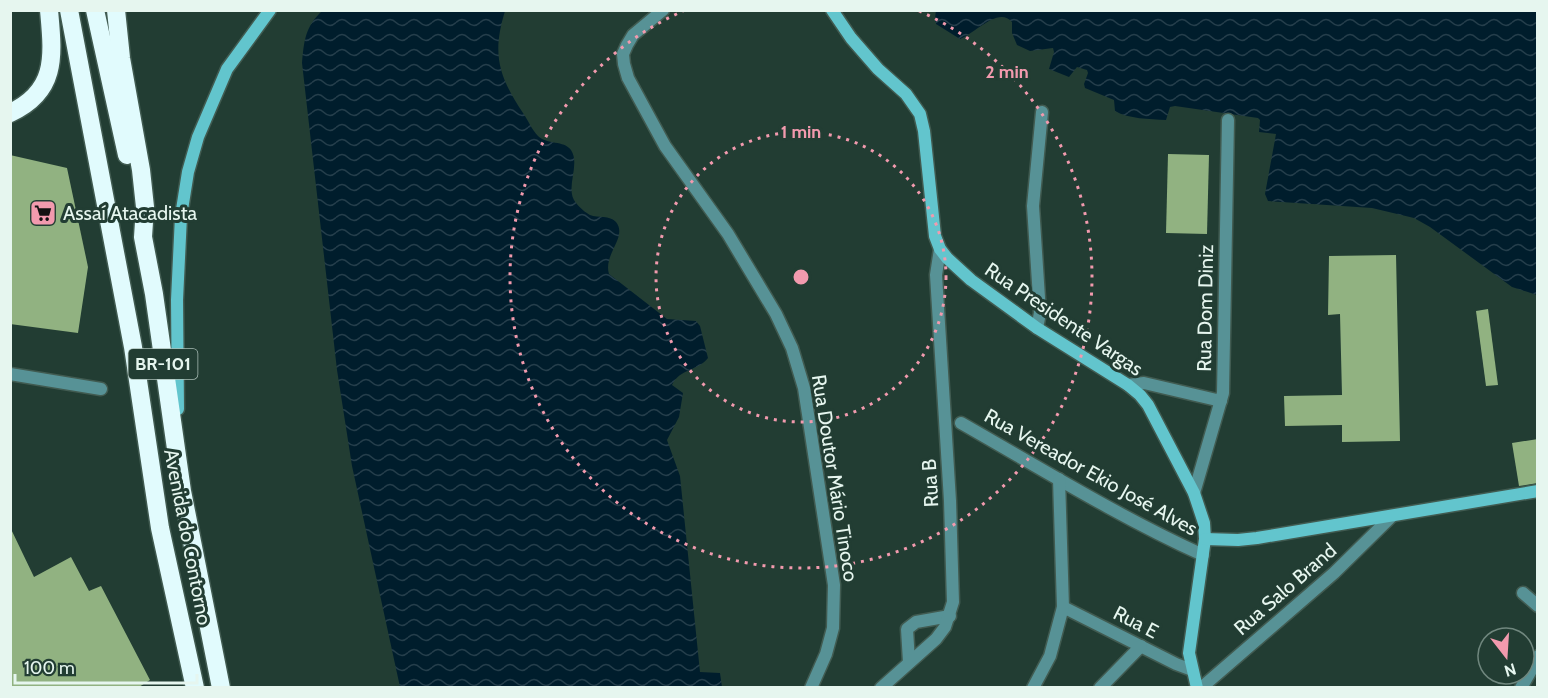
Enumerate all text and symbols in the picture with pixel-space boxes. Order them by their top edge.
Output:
text: 2 min [985,61,1029,83]
text: 1 min [781,121,821,143]
supermarket icon: Assaí Atacadista [28,198,58,228]
place label: Assaí Atacadista [63,201,197,225]
street label: Rua Dom Diniz [1192,244,1218,372]
street label: Rua Presidente Vargas [980,257,1148,381]
centre of rings [791,267,811,287]
road number: BR-101 [128,349,198,379]
street label: Rua Doutor Mário Tinoco [807,373,863,583]
street label: Rua Vereador Ekio José Alves [980,403,1202,541]
street label: Avenida do Contorno [159,447,217,627]
street label: Rua B [917,458,943,508]
street label: Rua Salo Brand [1229,538,1341,640]
street label: Rua E [1109,601,1163,643]
north arrow [1476,626,1536,686]
scale bar [15,647,196,685]
text: 100 m [24,657,75,679]
text: N [1502,659,1518,681]

